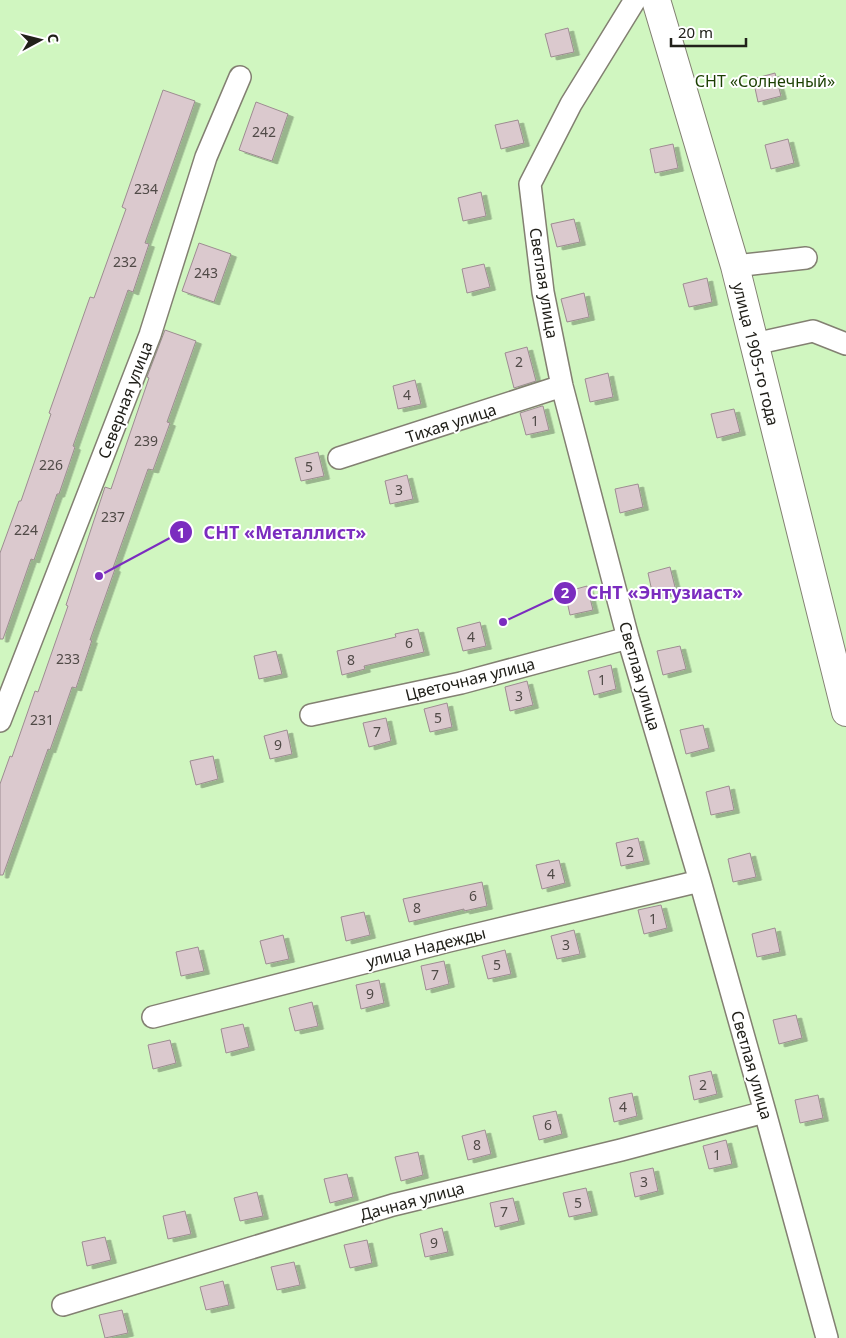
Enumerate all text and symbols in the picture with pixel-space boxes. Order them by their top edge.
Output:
north arrow [15,15,65,65]
scale bar [671,15,746,47]
text: 20 m [678,22,713,42]
text: С [43,33,63,44]
park label: СНТ «Солнечный» [695,70,835,92]
house number: 242 [252,122,276,141]
house number: 234 [134,179,158,198]
street label: Светлая улица [524,226,564,340]
house number: 232 [113,252,137,271]
house number: 243 [194,263,218,282]
street label: улица 1905-го года [728,280,784,428]
street label: Северная улица [92,338,158,462]
house number: 2 [515,352,523,371]
house number: 4 [403,385,411,404]
street label: Тихая улица [403,398,499,448]
house number: 1 [531,411,539,430]
house number: 239 [134,431,158,450]
house number: 226 [39,455,63,474]
house number: 5 [305,457,313,476]
house number: 3 [395,480,403,499]
house number: 237 [101,507,125,526]
callout: СНТ «Металлист» [168,516,376,549]
house number: 224 [14,520,38,539]
text: СНТ «Металлист» [204,520,366,544]
text: 1 [177,522,185,542]
callout: СНТ «Энтузиаст» [552,577,754,610]
text: СНТ «Энтузиаст» [587,580,743,604]
text: 2 [561,582,570,602]
street label: Светлая улица [614,619,666,733]
house number: 4 [467,627,475,646]
house number: 6 [405,633,413,652]
house number: 233 [56,649,80,668]
house number: 8 [347,650,355,669]
street label: Цветочная улица [403,652,537,706]
house number: 1 [598,670,606,689]
house number: 3 [515,686,523,705]
house number: 5 [434,708,442,727]
house number: 231 [30,710,54,729]
house number: 7 [373,722,381,741]
house number: 9 [274,735,282,754]
house number: 2 [626,842,634,861]
house number: 4 [547,864,555,883]
house number: 6 [469,886,477,905]
house number: 8 [413,898,421,917]
house number: 1 [649,909,657,928]
street label: улица Надежды [364,922,488,972]
house number: 3 [562,935,570,954]
house number: 5 [493,955,501,974]
house number: 7 [431,965,439,984]
house number: 9 [366,984,374,1003]
street label: Светлая улица [726,1008,778,1122]
house number: 2 [699,1075,707,1094]
house number: 4 [619,1097,627,1116]
house number: 6 [544,1115,552,1134]
house number: 8 [473,1135,481,1154]
house number: 1 [713,1145,721,1164]
house number: 3 [640,1172,648,1191]
street label: Дачная улица [357,1176,467,1226]
house number: 5 [574,1193,582,1212]
house number: 7 [500,1202,508,1221]
house number: 9 [430,1233,438,1252]

